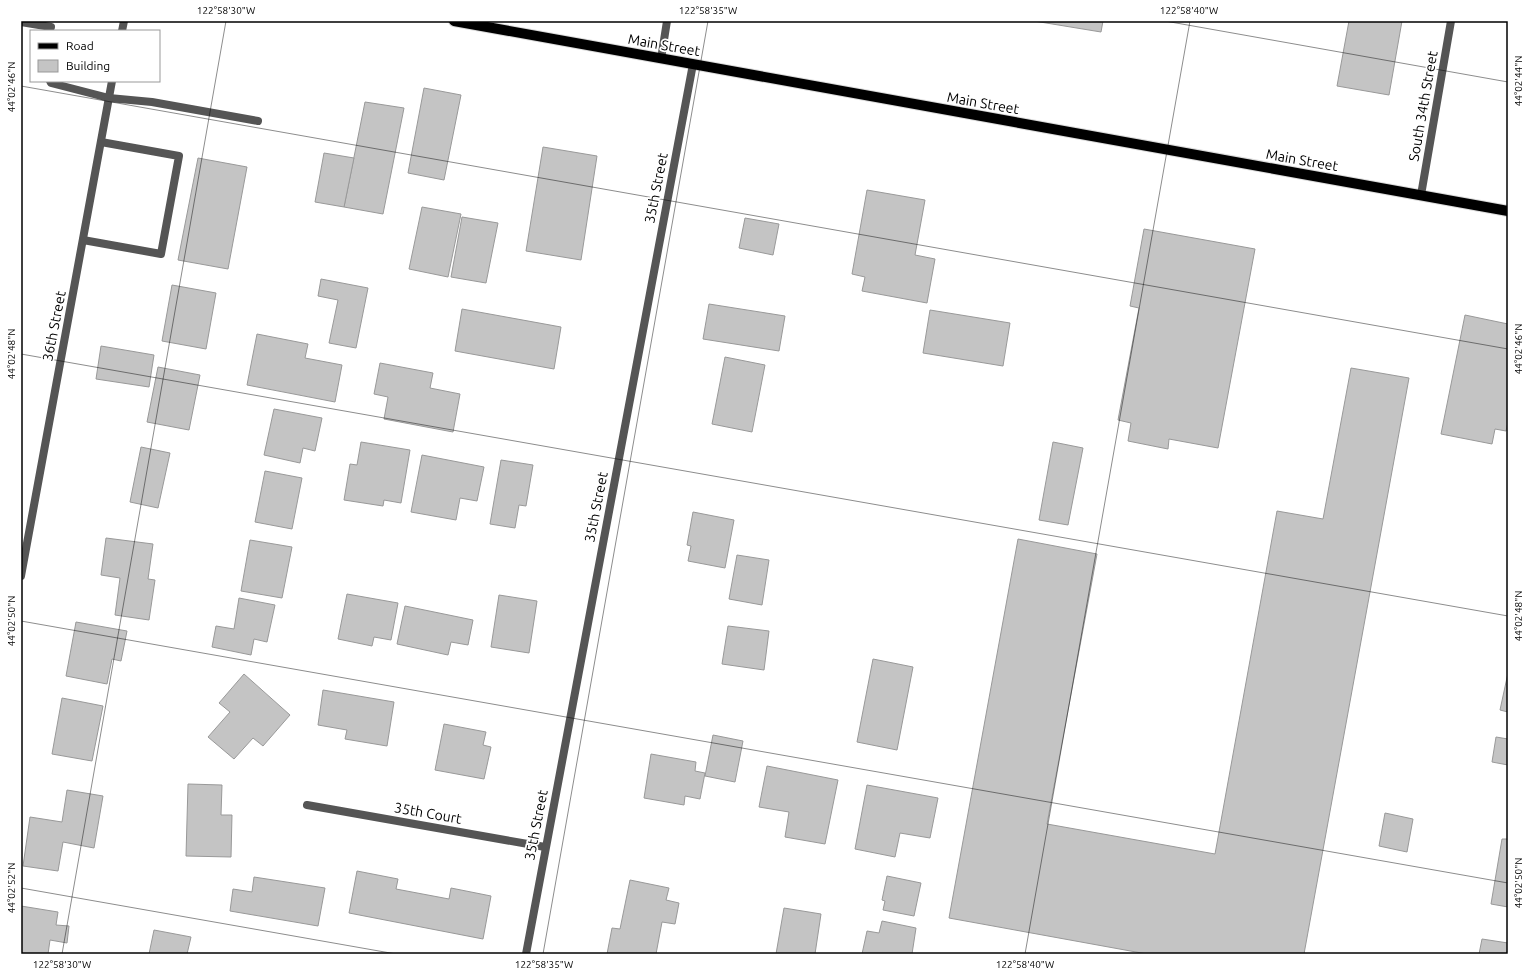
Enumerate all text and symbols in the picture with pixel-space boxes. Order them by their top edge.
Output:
text: 122°58'30"W [197,5,255,16]
text: 122°58'35"W [679,5,737,16]
text: 122°58'40"W [1160,5,1218,16]
legend [30,30,160,82]
street label: Main Street [627,31,702,59]
text: Road [66,39,94,52]
street label: South 34th Street [1405,49,1441,162]
text: 44°02'44"N [1513,56,1524,106]
text: Building [66,59,110,72]
text: 44°02'46"N [6,62,17,112]
street label: Main Street [946,89,1021,117]
street label: Main Street [1265,146,1340,174]
street label: 35th Street [641,151,671,225]
street label: 36th Street [39,289,69,363]
text: 44°02'46"N [1513,324,1524,374]
text: 44°02'48"N [6,329,17,379]
street label: 35th Street [581,470,611,544]
text: 44°02'48"N [1513,591,1524,641]
text: 44°02'50"N [6,596,17,646]
street label: 35th Street [521,788,551,862]
street label: 35th Court [393,799,463,827]
text: 44°02'50"N [1513,858,1524,908]
text: 44°02'52"N [6,863,17,913]
text: 122°58'30"W [33,959,91,970]
text: 122°58'35"W [515,959,573,970]
text: 122°58'40"W [996,959,1054,970]

